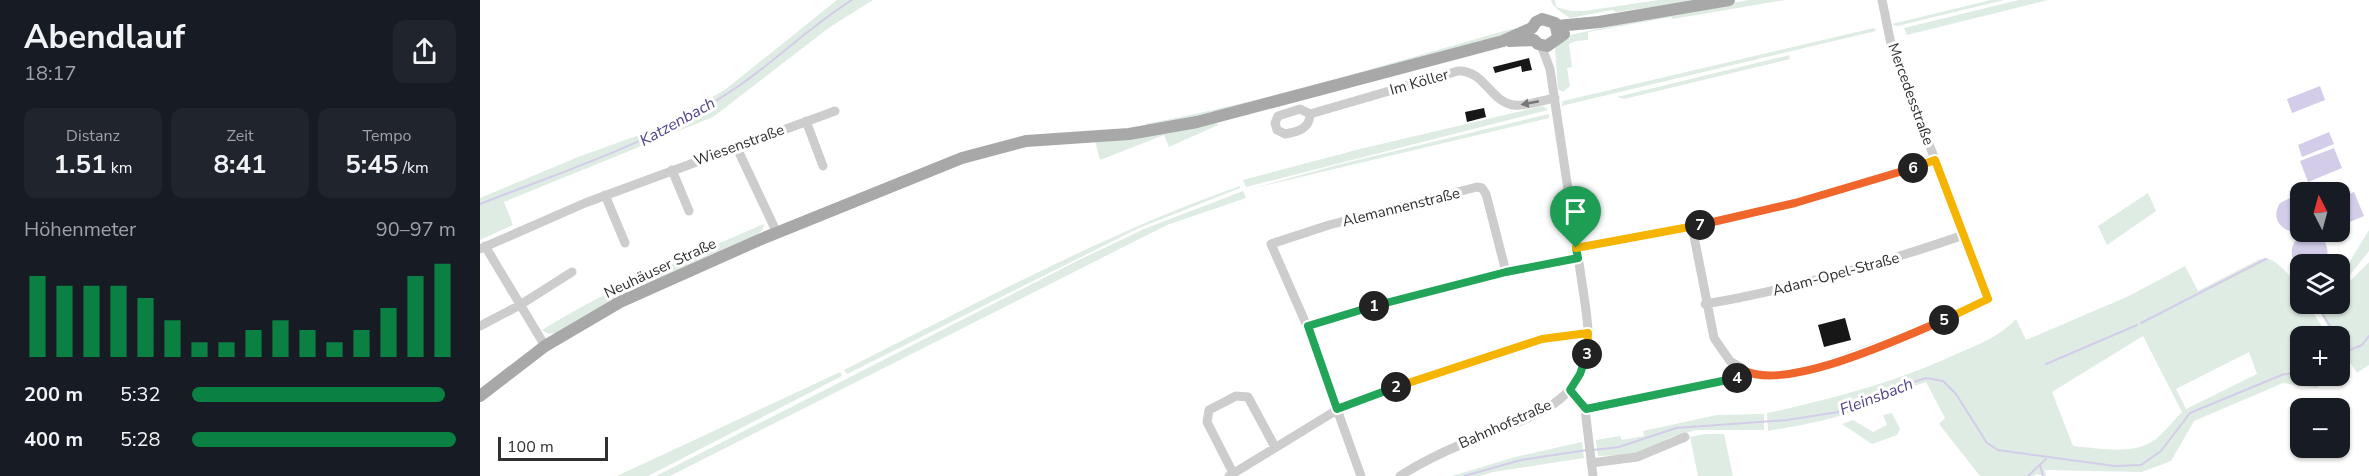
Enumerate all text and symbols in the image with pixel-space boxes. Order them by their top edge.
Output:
text: Abendlauf [24,15,185,60]
button: share [393,20,456,83]
street label: Mercedesstraße [1883,40,1939,148]
text: 18:17 [24,60,77,87]
street label: Im Köller [1387,64,1451,100]
water label: Katzenbach [636,92,719,152]
one-way arrow [1520,99,1539,108]
street label: Wiesenstraße [691,119,787,171]
text: Distanz [66,125,120,147]
text: Zeit [226,125,254,147]
text: Tempo [363,125,411,147]
text: 1.51 [53,147,107,182]
text: 8:41 [213,147,267,182]
text: 5:45 [345,147,398,182]
pin: 6 [1898,153,1928,183]
text: km [107,157,133,179]
text: /km [398,157,429,179]
text: 6 [1908,157,1918,179]
north arrow [2290,182,2350,242]
map controls [2290,182,2350,458]
street label: Alemannenstraße [1340,183,1462,231]
pin [1550,186,1601,248]
icon: arrive [1559,195,1592,228]
pin: 7 [1685,210,1715,240]
text: 7 [1695,214,1705,236]
text: Höhenmeter [24,216,136,243]
text: 90–97 m [376,216,456,243]
street label: Neuhäuser Straße [601,233,719,303]
street label: Adam-Opel-Straße [1770,247,1902,301]
button: layers [2290,254,2350,314]
pin: 1 [1359,291,1389,321]
text: 1 [1369,295,1379,317]
pin: 5 [1929,305,1959,335]
text: 5 [1939,309,1949,331]
button: + [2290,326,2350,386]
pin: 3 [1572,339,1602,369]
text: 3 [1582,343,1592,365]
pin: 4 [1722,363,1752,393]
text: 4 [1732,367,1742,389]
pin: 2 [1381,372,1411,402]
water label: Fleinsbach [1837,373,1916,421]
text: 2 [1391,376,1401,398]
text: 200 m [24,381,83,408]
text: 5:32 [120,381,161,408]
street label: Bahnhofstraße [1455,395,1555,453]
button: − [2290,398,2350,458]
text: 400 m [24,426,83,453]
text: 5:28 [120,426,161,453]
scale bar [498,434,608,462]
text: 100 m [507,436,554,458]

